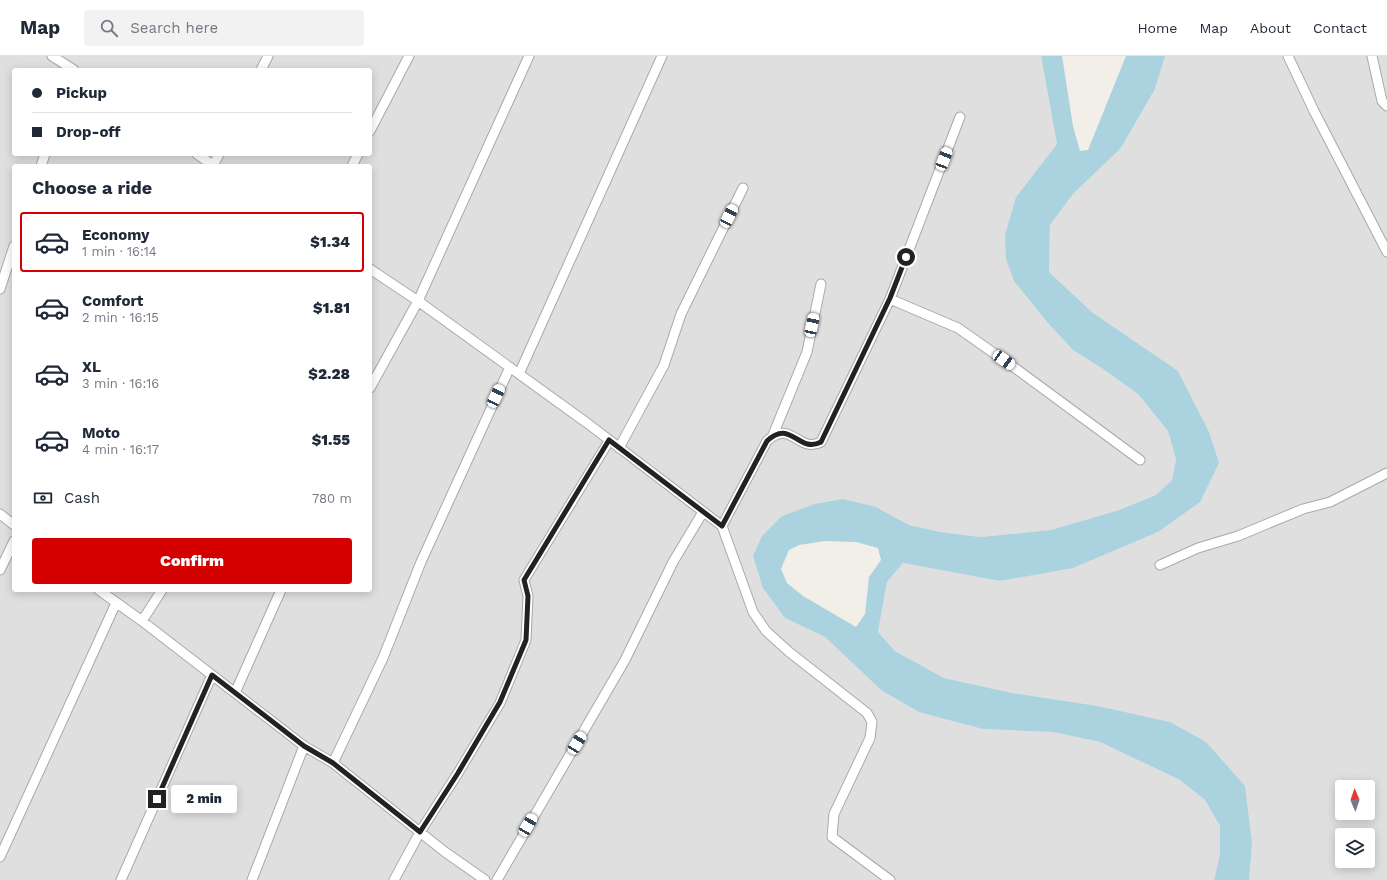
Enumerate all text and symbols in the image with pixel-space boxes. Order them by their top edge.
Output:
search box [84,10,364,46]
text: Map [20,16,60,39]
icon: search [98,17,120,39]
text: Search here [130,19,218,37]
text: Home [1137,20,1177,36]
text: Map [1199,20,1228,36]
text: About [1250,20,1291,36]
text: Contact [1313,20,1367,36]
text: Pickup [56,84,107,102]
text: Drop-off [56,123,121,141]
car [934,146,954,172]
text: Choose a ride [32,177,152,198]
car [718,203,740,229]
icon: car [34,224,70,260]
text: Economy [82,226,149,244]
text: $1.34 [310,233,350,251]
text: 1 min · 16:14 [82,244,157,259]
route start [897,248,915,266]
icon: car [34,290,70,326]
text: Comfort [82,292,143,310]
text: $1.81 [313,299,350,317]
text: 2 min · 16:15 [82,310,159,325]
car [804,312,820,338]
car [991,348,1017,372]
icon: car [34,356,70,392]
text: XL [82,358,101,376]
text: $2.28 [308,365,350,383]
text: 3 min · 16:16 [82,376,159,391]
car [485,383,507,409]
icon: car [34,422,70,458]
text: Moto [82,424,120,442]
text: $1.55 [312,431,350,449]
text: 4 min · 16:17 [82,442,159,457]
icon: cash [32,487,54,509]
text: Cash [64,489,100,507]
text: 780 m [312,491,352,506]
button: Confirm [32,538,352,584]
car [566,730,588,756]
north arrow [1335,780,1375,820]
map controls [1335,780,1375,868]
callout: 2 min [171,785,237,813]
route end [148,790,166,808]
text: 2 min [186,791,222,806]
car [517,812,539,838]
button: layers [1335,828,1375,868]

